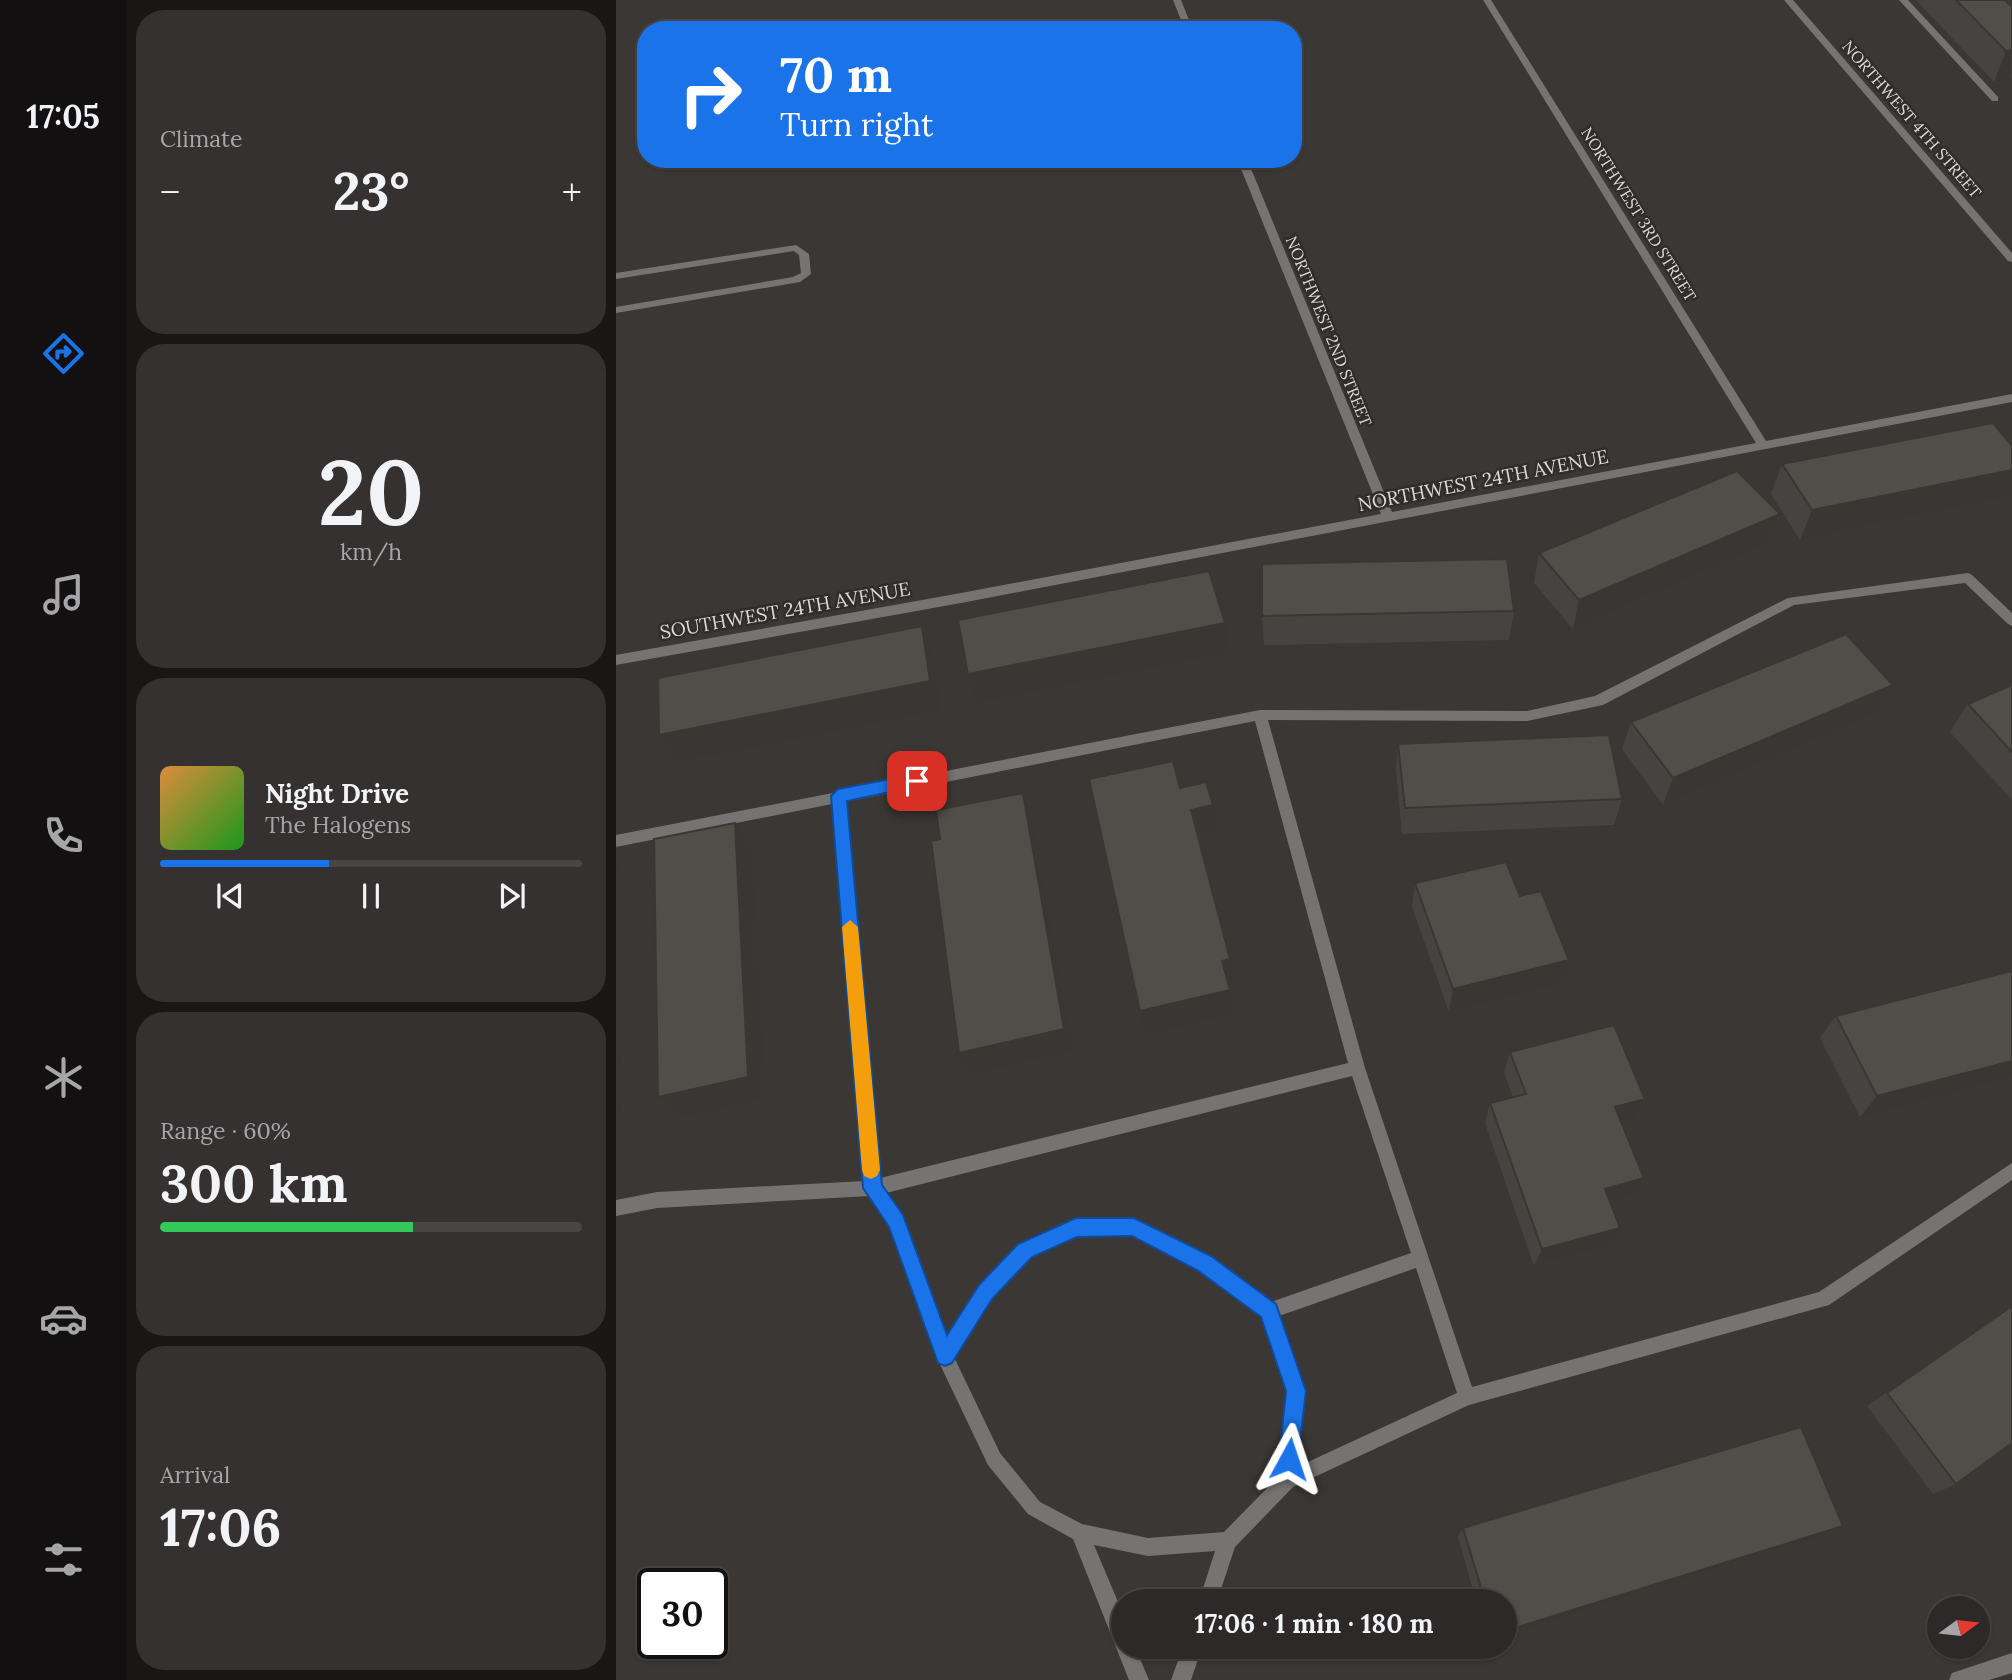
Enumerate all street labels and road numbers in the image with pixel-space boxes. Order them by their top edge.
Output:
street label: NORTHWEST 4TH STREET [1838,36,1986,202]
street label: NORTHWEST 3RD STREET [1577,123,1701,305]
street label: NORTHWEST 2ND STREET [1282,233,1376,429]
street label: NORTHWEST 24TH AVENUE [1356,444,1610,516]
street label: SOUTHWEST 24TH AVENUE [658,576,912,644]

